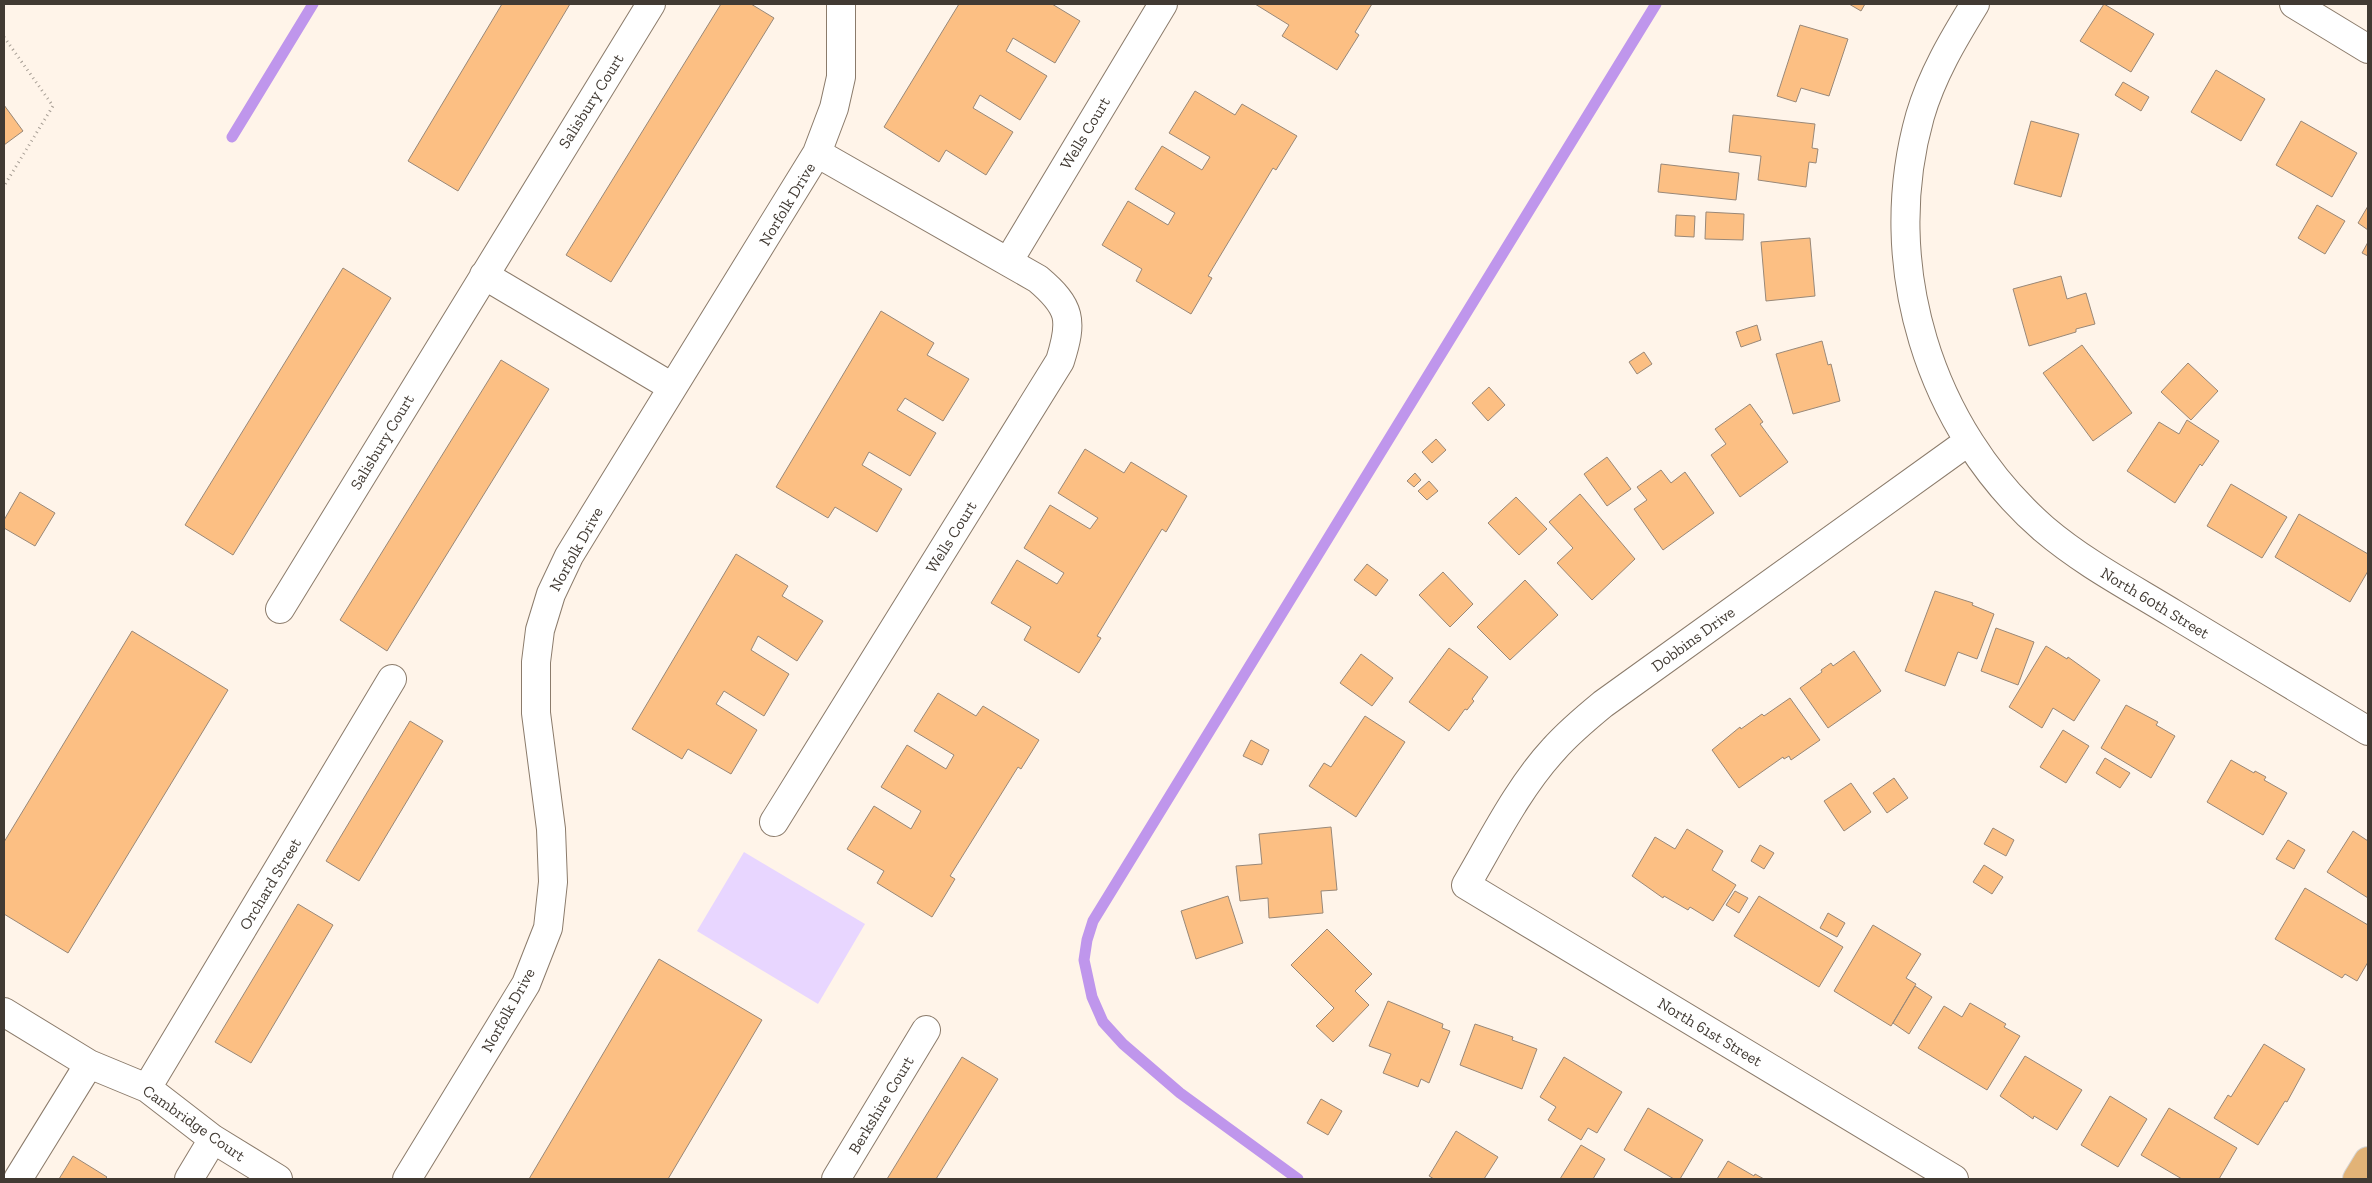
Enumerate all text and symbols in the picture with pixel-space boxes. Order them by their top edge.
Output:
street label: Salisbury Court [554,50,628,152]
street label: Wells Court [1056,93,1114,173]
street label: Norfolk Drive [755,159,819,249]
street label: Salisbury Court [346,391,418,493]
street label: Wells Court [921,498,981,576]
street label: Norfolk Drive [545,504,607,594]
street label: North 60th Street [2097,563,2213,643]
street label: Dobbins Drive [1648,602,1738,676]
street label: Orchard Street [235,835,305,933]
street label: Norfolk Drive [477,965,539,1055]
street label: North 61st Street [1654,993,1766,1071]
street label: Berkshire Court [844,1053,918,1157]
street label: Cambridge Court [139,1081,249,1165]

